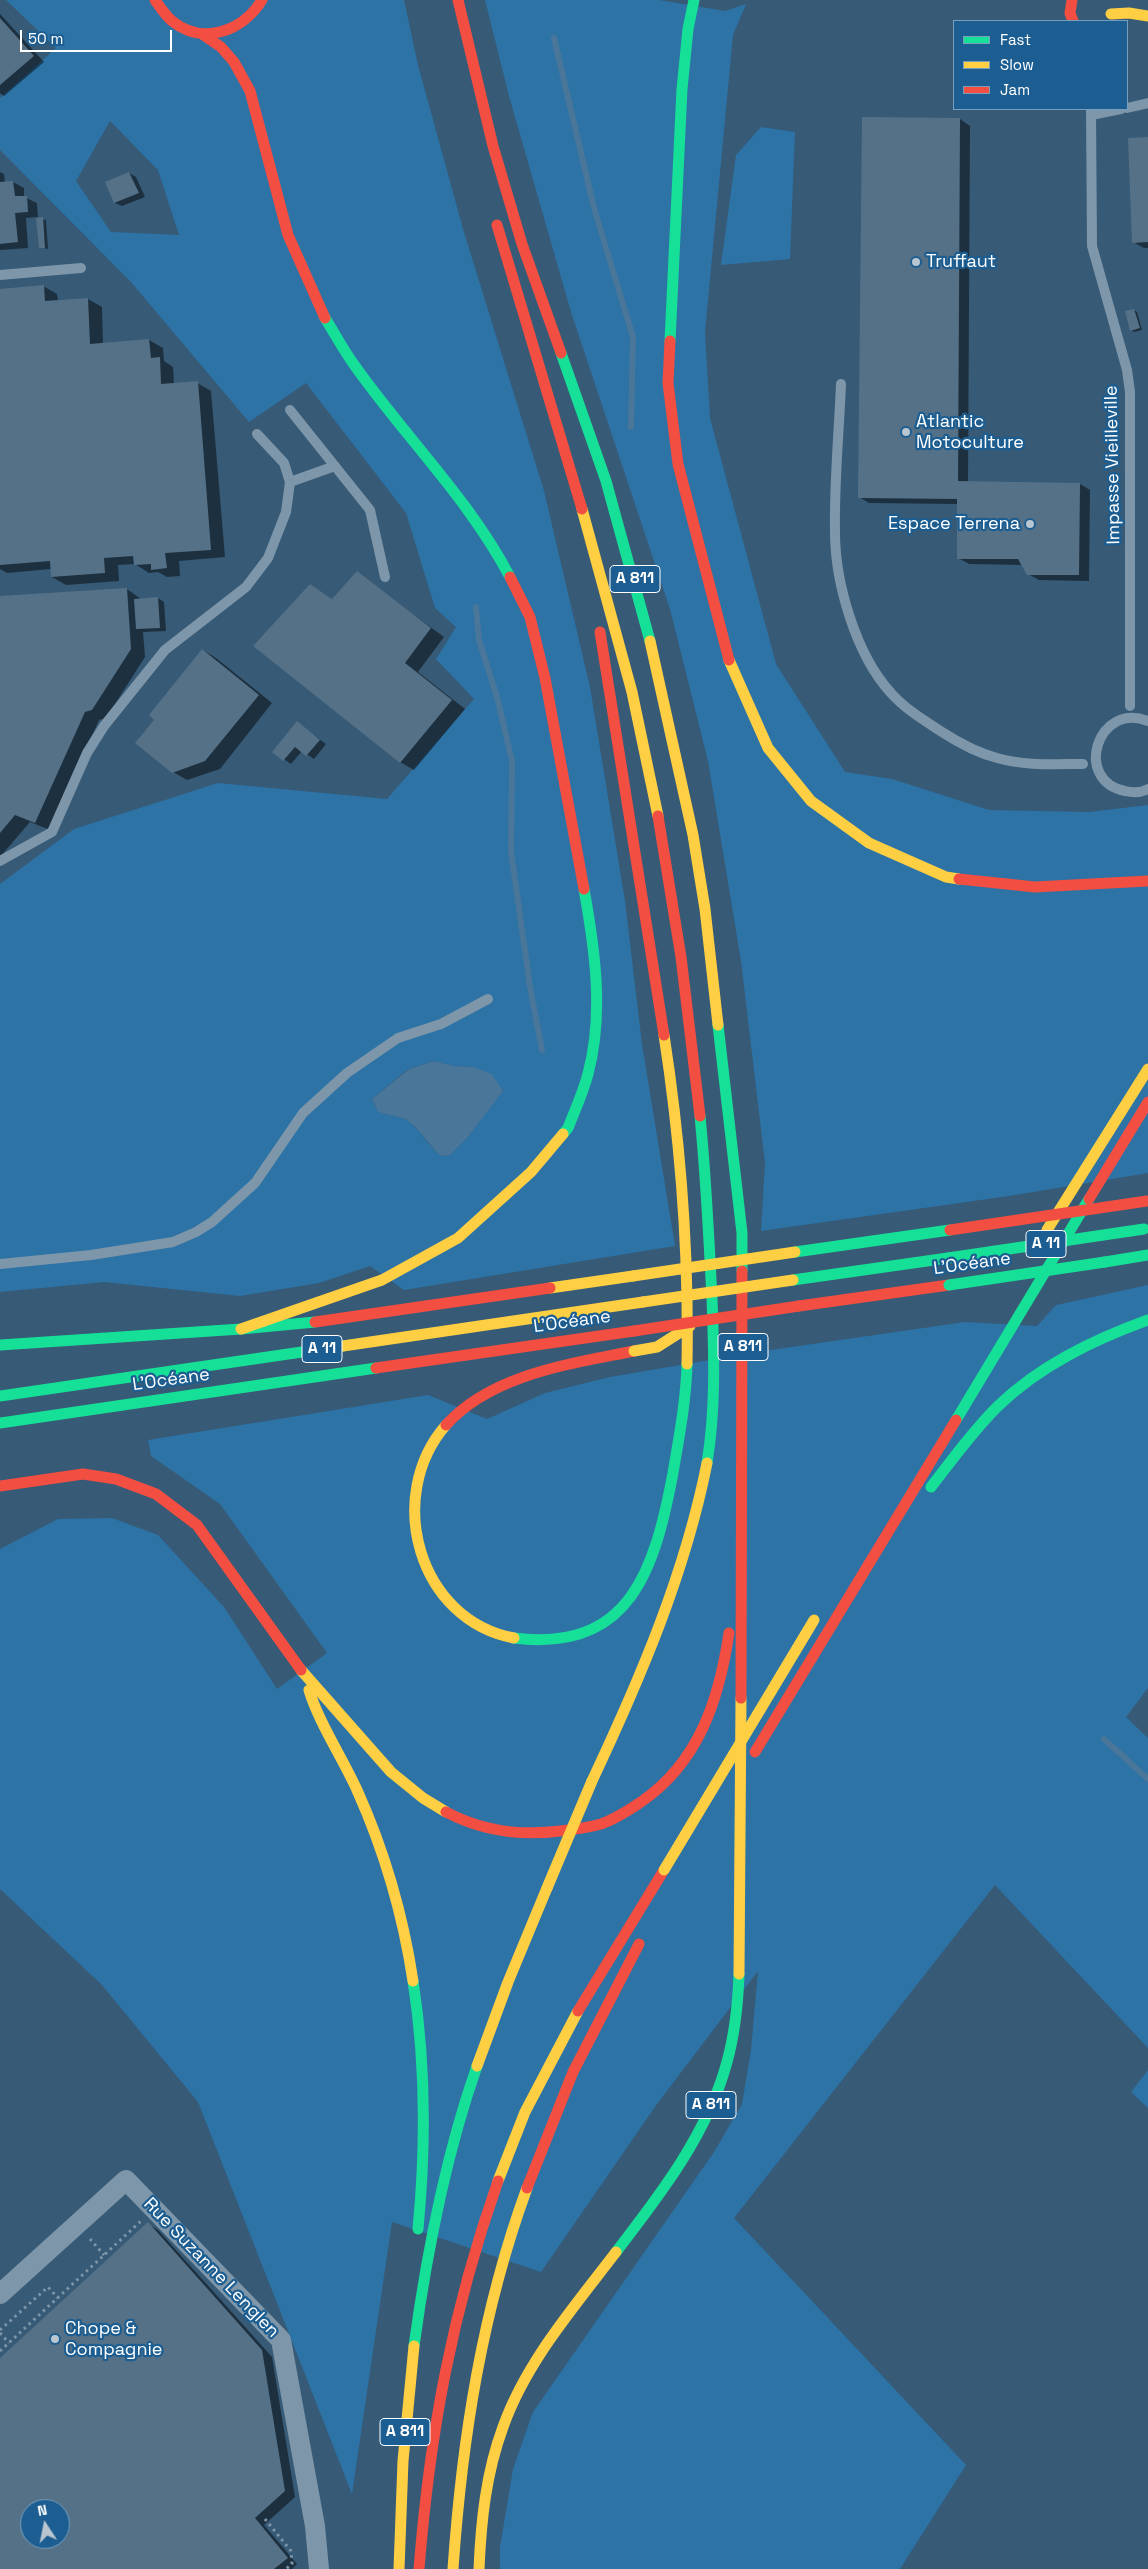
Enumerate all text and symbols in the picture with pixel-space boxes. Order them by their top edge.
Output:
scale bar [22,20,175,52]
legend [953,20,1128,110]
text: 50 m [28,29,63,48]
text: Fast [1000,30,1031,49]
text: Slow [1000,55,1034,74]
text: Jam [1000,80,1030,99]
place label: Truffaut [926,251,996,273]
marker: Truffaut [910,256,922,268]
street label: Impasse Vieilleville [1101,385,1125,545]
place label: Atlantic Motoculture [916,411,1024,454]
marker: Atlantic Motoculture [900,426,912,438]
place label: Espace Terrena [888,513,1020,535]
marker: Espace Terrena [1024,518,1036,530]
road number: A 811 [610,566,660,592]
road number: A 11 [1026,1230,1066,1258]
street label: L’Océane [932,1248,1012,1280]
street label: L’Océane [532,1306,612,1338]
road number: A 811 [718,1334,768,1360]
road number: A 11 [302,1336,342,1362]
street label: L’Océane [131,1364,211,1396]
road number: A 811 [686,2092,736,2118]
street label: Rue Suzanne Lenglen [139,2194,283,2342]
place label: Chope & Compagnie [65,2318,163,2360]
marker: Chope & Compagnie [49,2333,61,2345]
road number: A 811 [380,2418,430,2446]
north arrow [20,2499,70,2549]
text: N [36,2501,49,2520]

